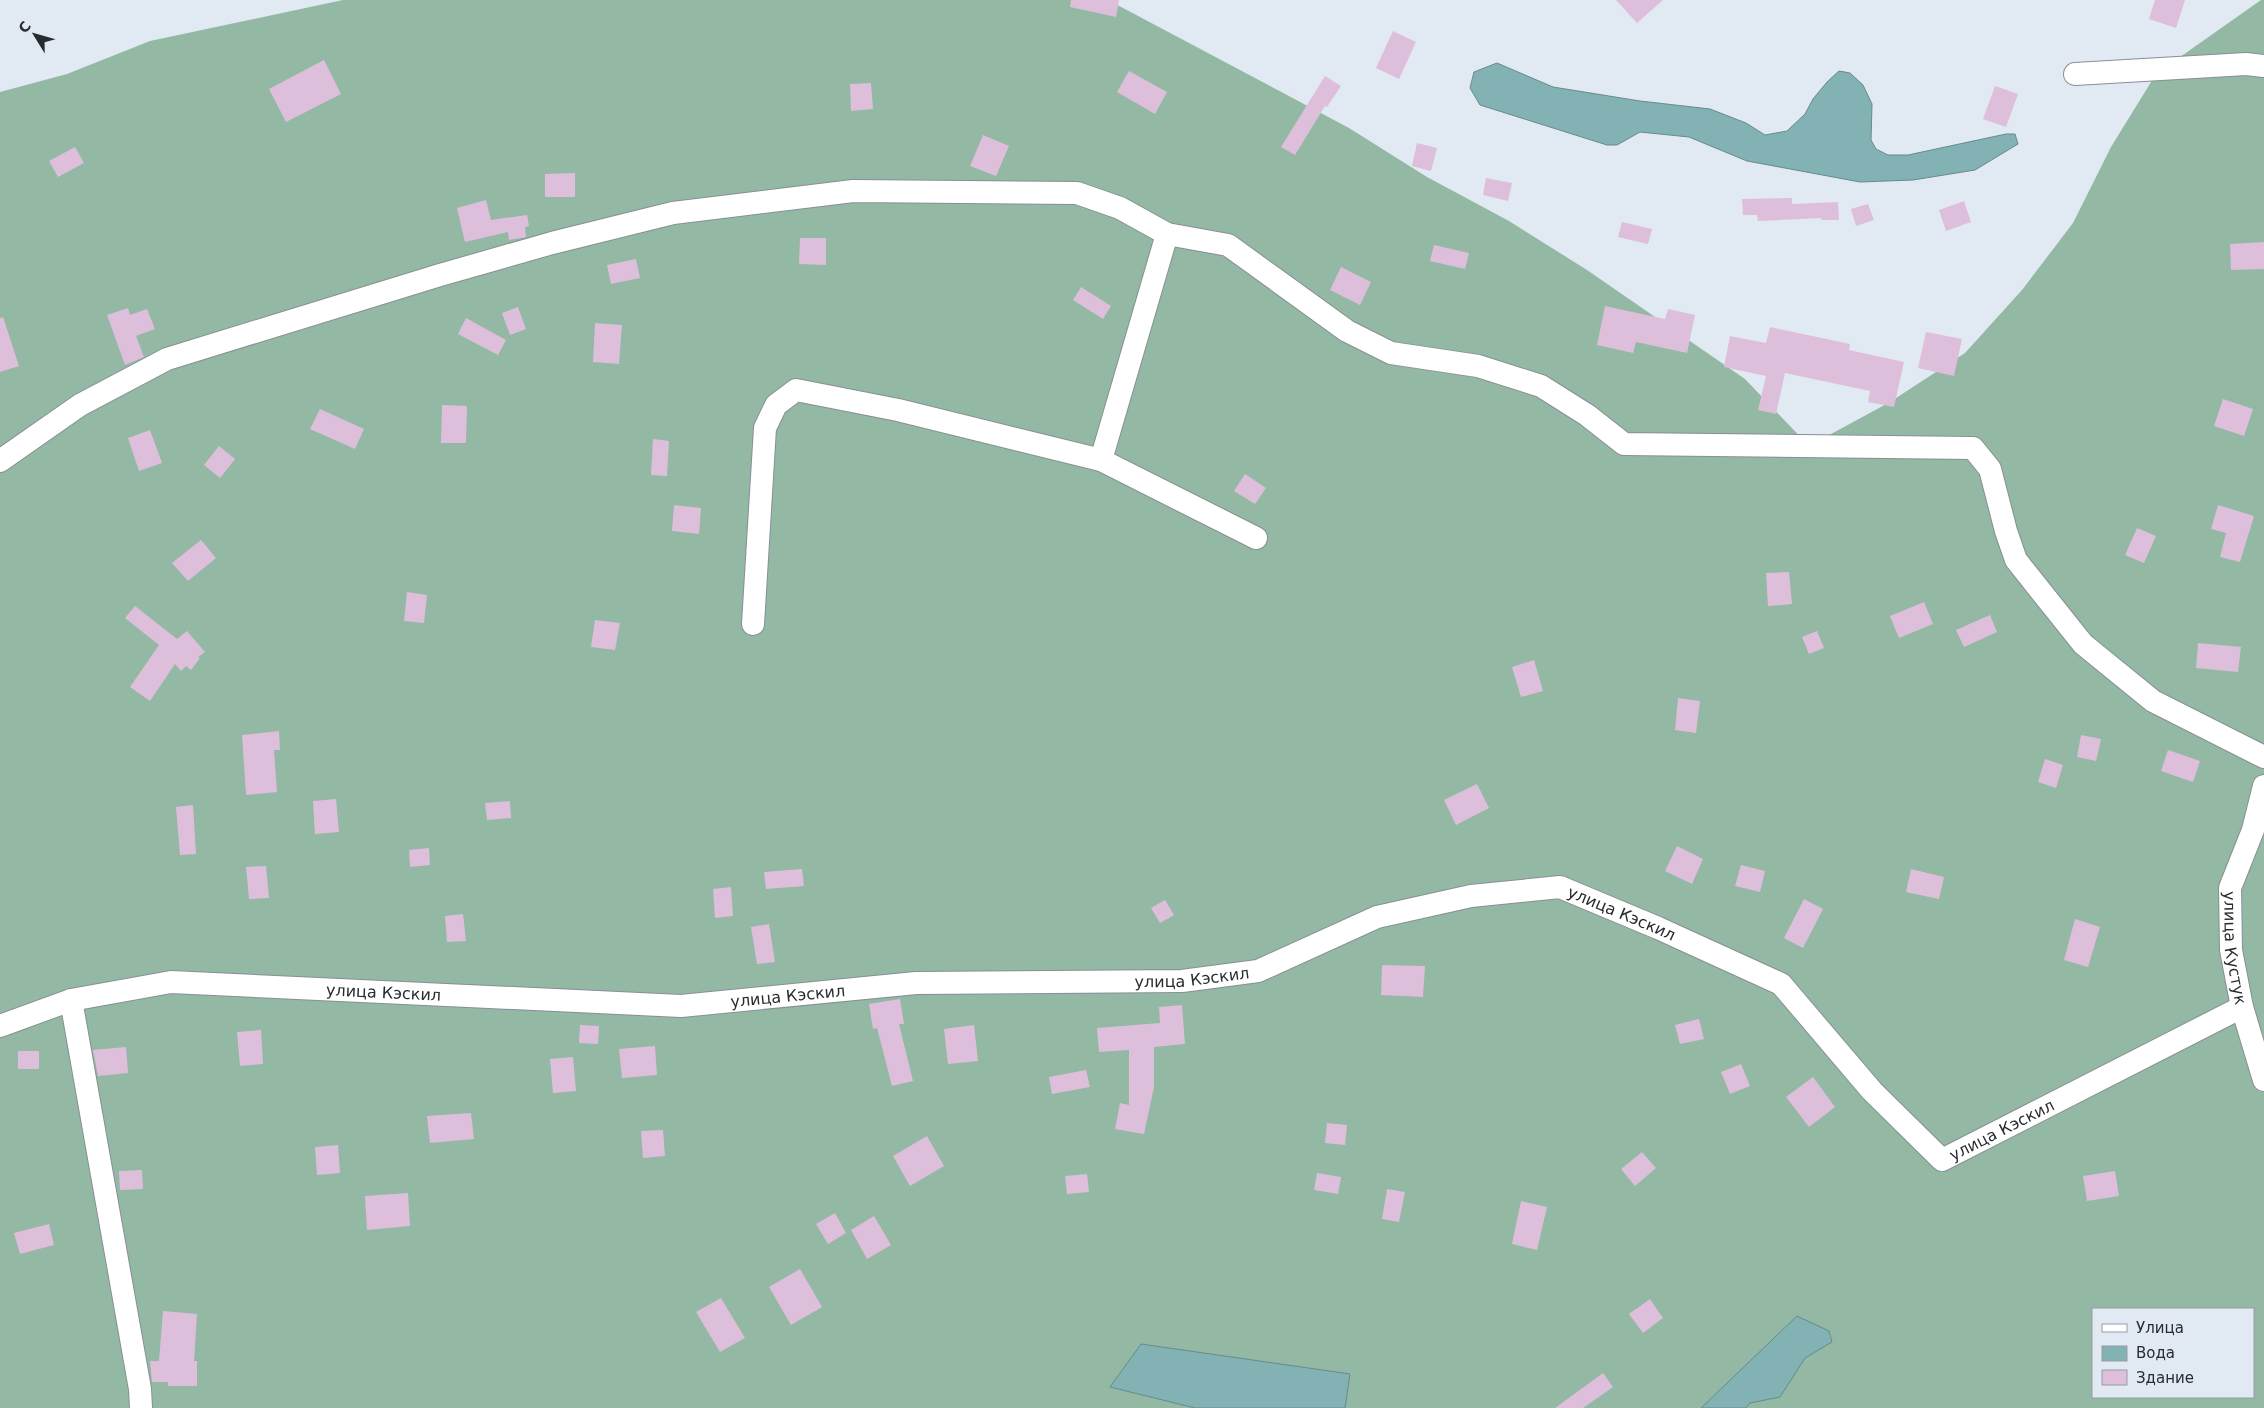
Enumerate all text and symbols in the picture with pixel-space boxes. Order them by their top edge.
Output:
north arrow [10,10,60,60]
text: С [15,18,34,36]
street label: улица Кэскил [1565,882,1679,944]
street label: улица Кустук [2221,891,2251,1006]
street label: улица Кэскил [1134,963,1250,991]
street label: улица Кэскил [326,980,442,1004]
street label: улица Кэскил [729,980,846,1011]
street label: улица Кэскил [1946,1095,2057,1164]
legend [2092,1308,2254,1398]
text: Улица [2136,1319,2184,1337]
text: Вода [2136,1344,2175,1362]
text: Здание [2136,1369,2194,1387]

